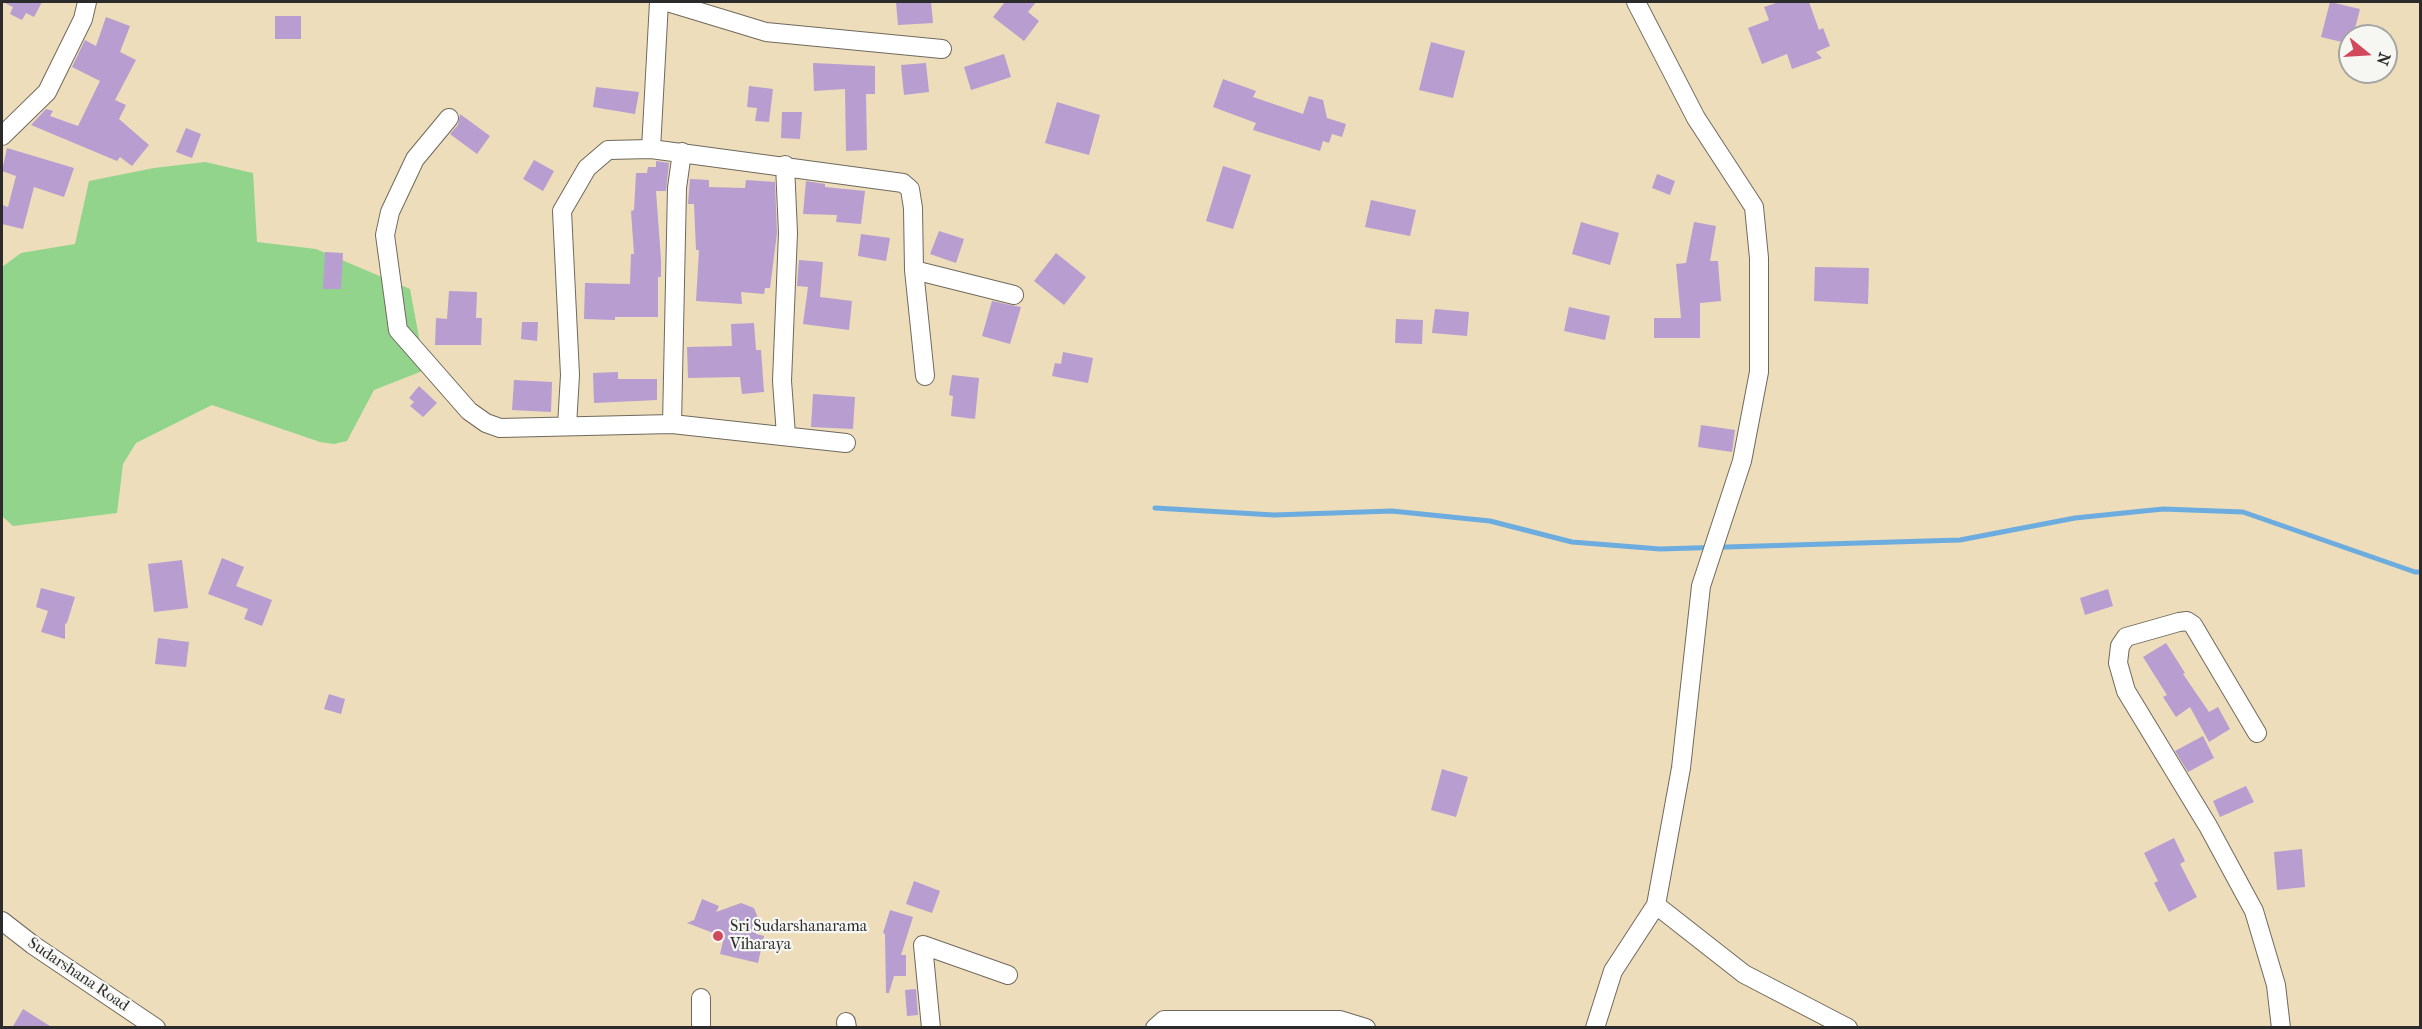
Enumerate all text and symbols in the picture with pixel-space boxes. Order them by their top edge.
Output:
north arrow [2338,24,2398,84]
text: N [2373,50,2395,68]
place label: Sri Sudarshanarama Viharaya [730,917,867,955]
marker: Sri Sudarshanarama Viharaya [711,929,725,943]
street label: Sudarshana Road [24,934,132,1016]

